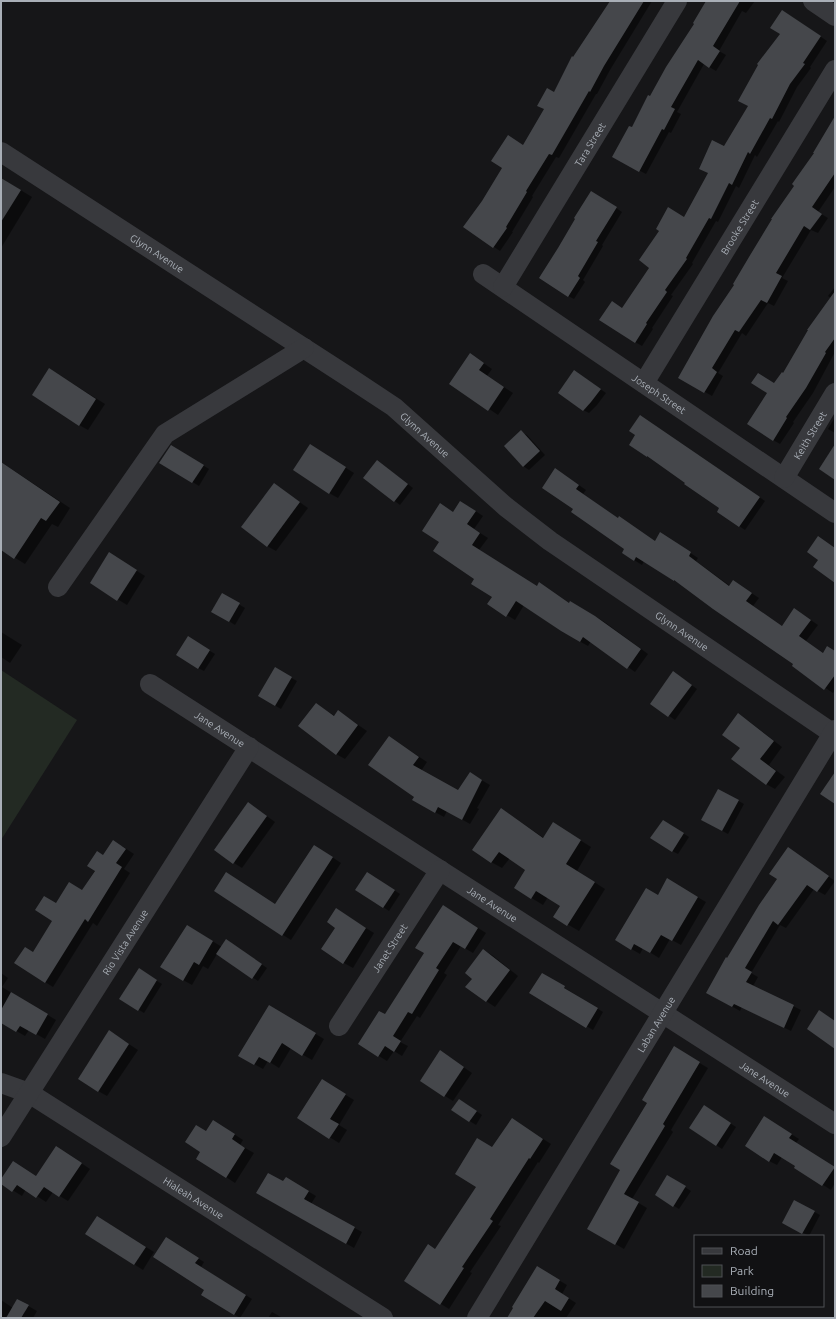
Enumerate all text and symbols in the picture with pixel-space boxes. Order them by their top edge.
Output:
street label: Tara Street [573,121,608,169]
street label: Brooke Street [719,197,761,257]
street label: Glynn Avenue [128,232,186,275]
street label: Joseph Street [630,372,688,416]
street label: Keith Street [792,409,829,461]
street label: Glynn Avenue [398,410,451,460]
street label: Glynn Avenue [653,609,710,653]
street label: Jane Avenue [192,709,247,749]
street label: Jane Avenue [465,884,519,925]
street label: Rio Vista Avenue [101,908,150,977]
street label: Janet Street [370,922,410,974]
street label: Laban Avenue [635,995,677,1054]
street label: Jane Avenue [738,1059,792,1100]
street label: Hialeah Avenue [161,1175,226,1221]
legend [694,1235,824,1307]
text: Road [730,1244,758,1257]
text: Park [730,1264,754,1277]
text: Building [730,1284,774,1297]

